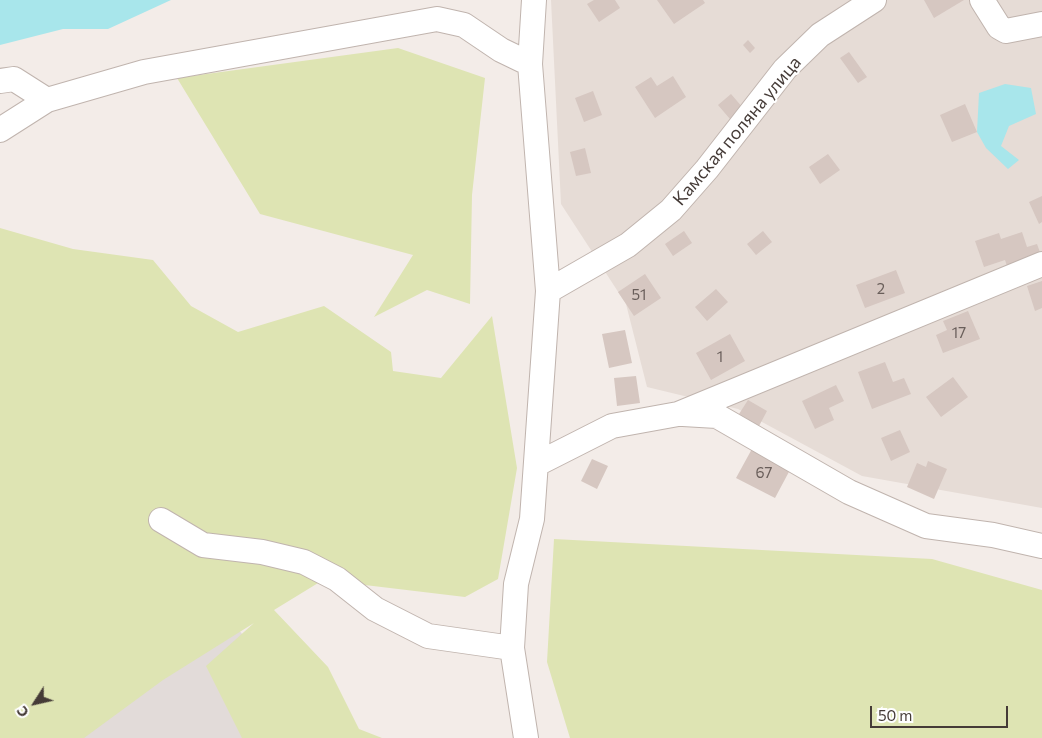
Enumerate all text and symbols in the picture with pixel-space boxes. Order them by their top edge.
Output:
street label: Камская поляна улица [668,52,806,210]
house number: 2 [877,280,885,298]
house number: 51 [631,286,647,304]
house number: 17 [952,324,966,342]
house number: 1 [717,348,723,366]
house number: 67 [756,464,772,482]
north arrow [10,678,60,728]
scale bar [872,696,1010,728]
text: С [13,703,32,721]
text: 50 m [878,706,912,724]

